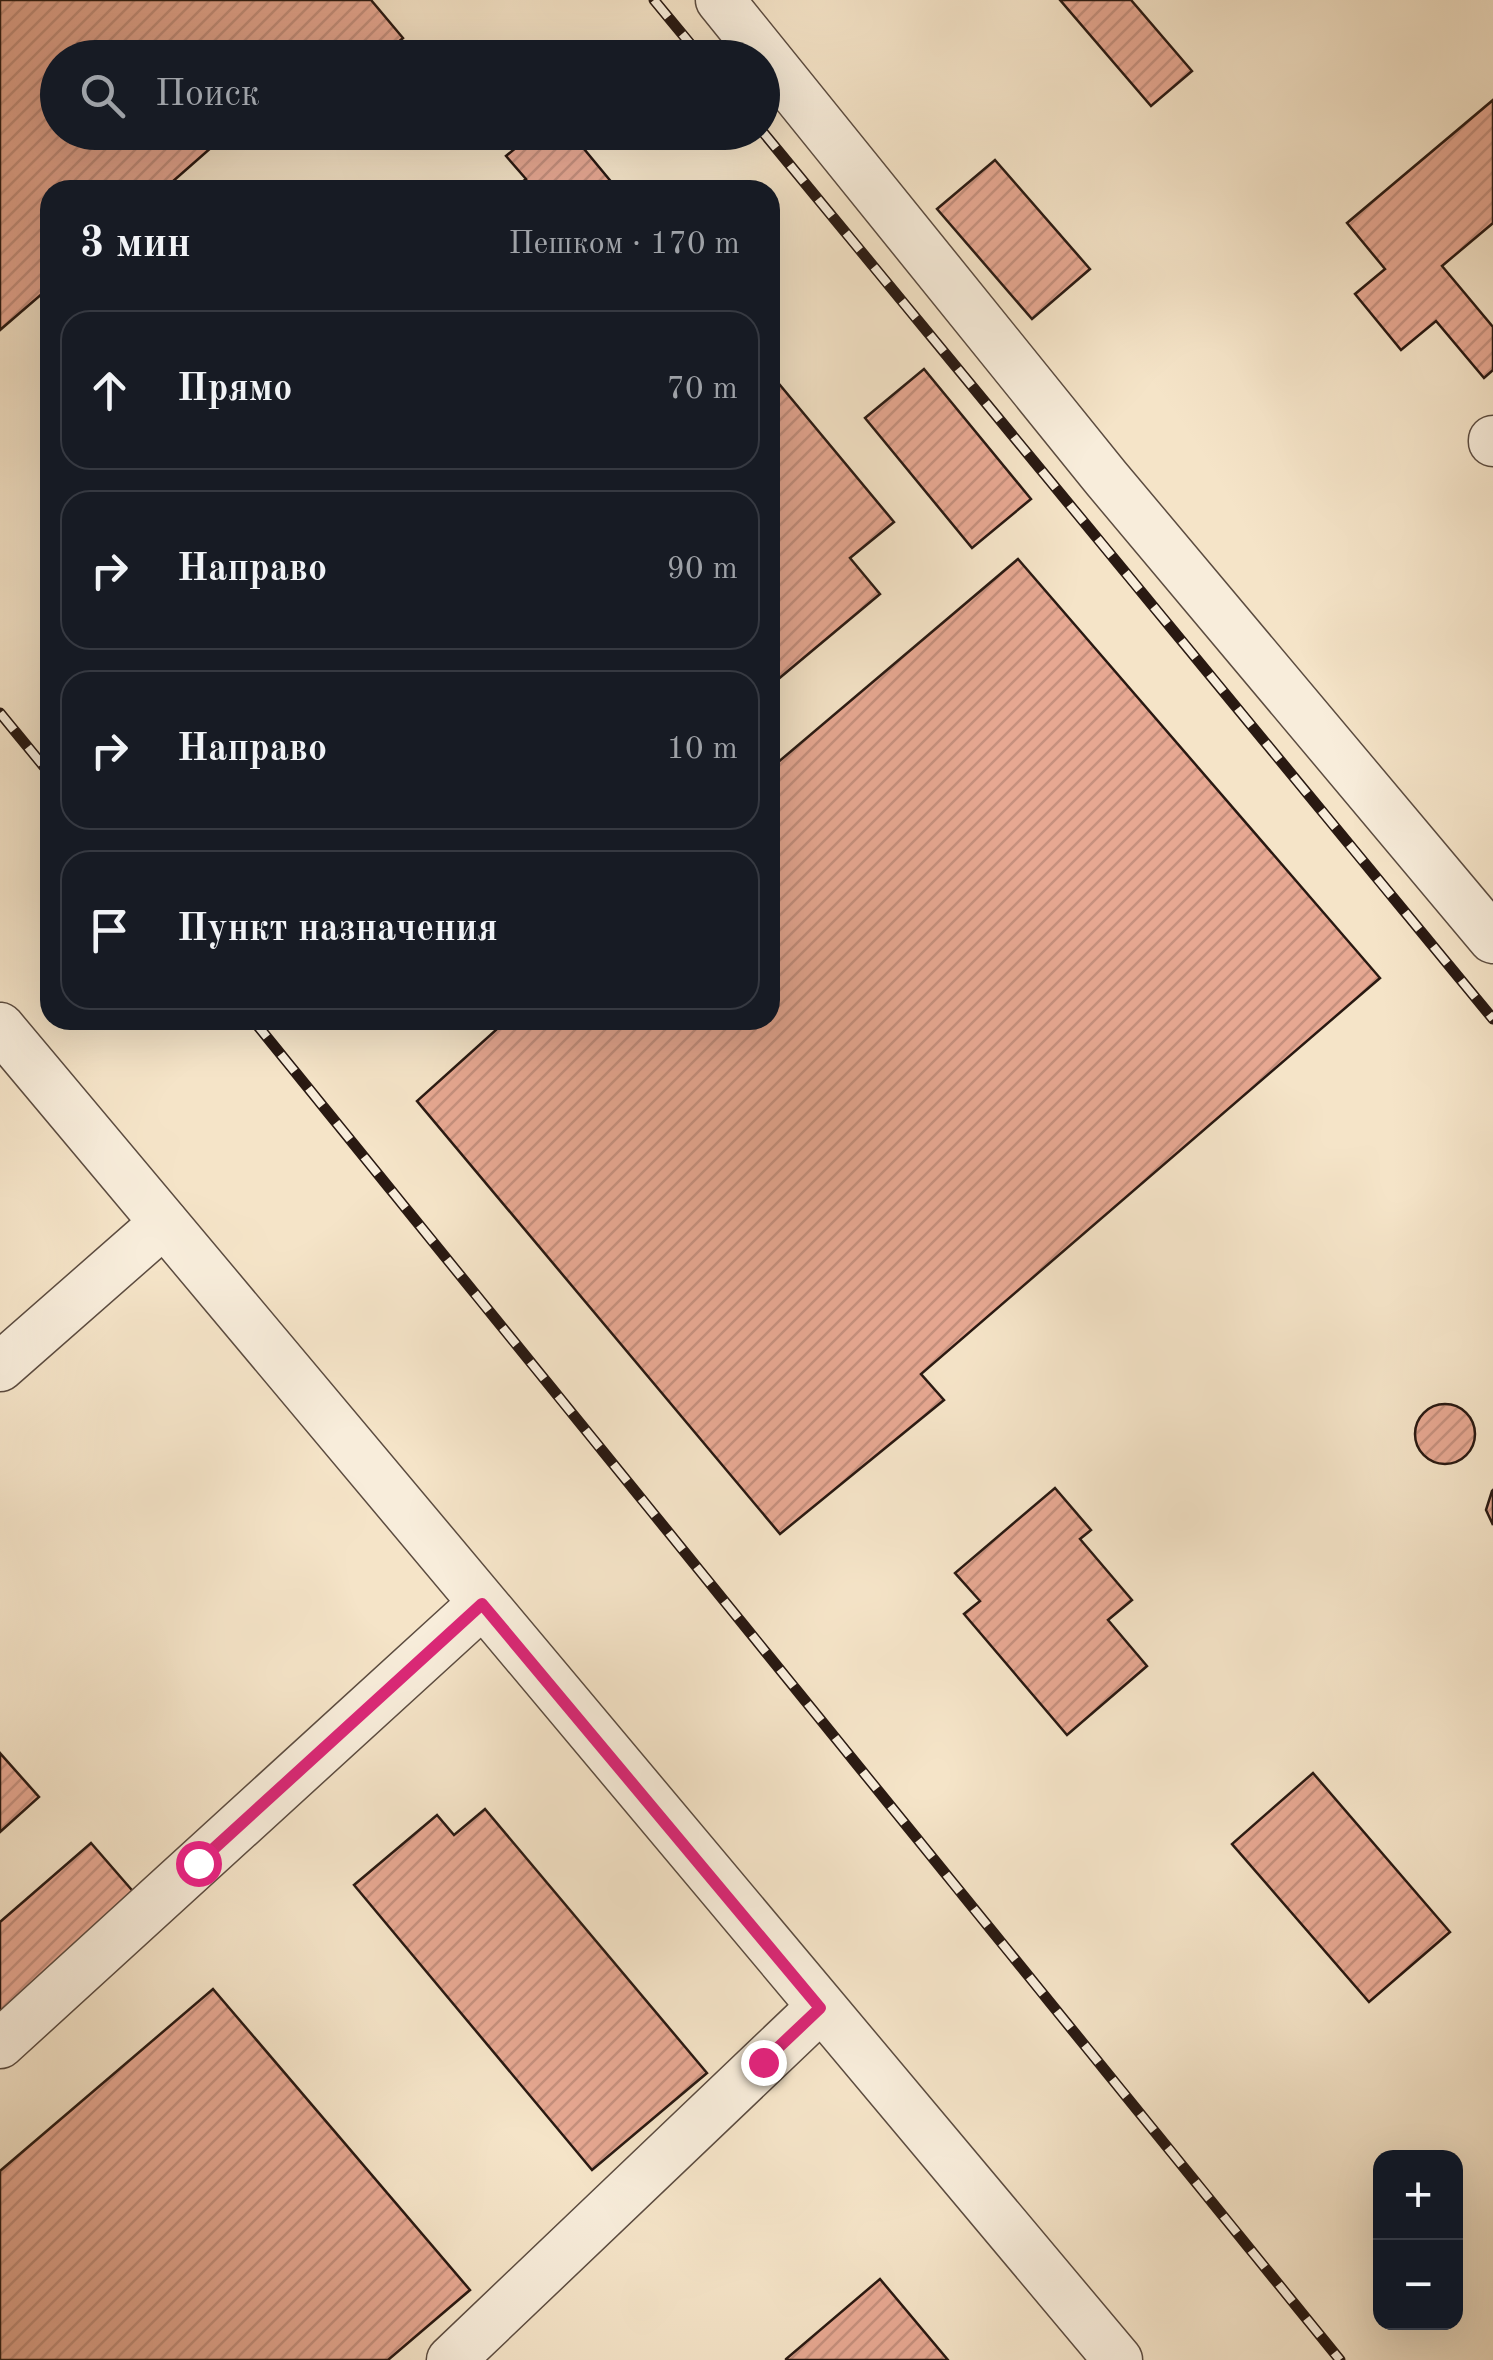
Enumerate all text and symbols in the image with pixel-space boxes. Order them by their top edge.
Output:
search box [40,40,780,150]
icon: search [75,68,130,123]
text: Поиск [155,76,260,114]
text: 3 мин [80,224,191,266]
text: Пешком · 170 m [508,229,740,261]
icon: ahead [82,363,137,418]
text: Прямо [177,371,292,409]
text: 70 m [667,374,738,406]
icon: right [82,543,137,598]
text: Направо [177,551,327,589]
text: 90 m [667,554,738,586]
icon: right [82,723,137,778]
text: Направо [177,731,327,769]
text: 10 m [667,734,738,766]
icon: arrive [82,903,137,958]
text: Пункт назначения [177,911,498,949]
route start [176,1841,222,1887]
route end [741,2040,787,2086]
map controls [1373,2150,1463,2330]
button: + [1373,2150,1463,2240]
button: − [1373,2240,1463,2330]

